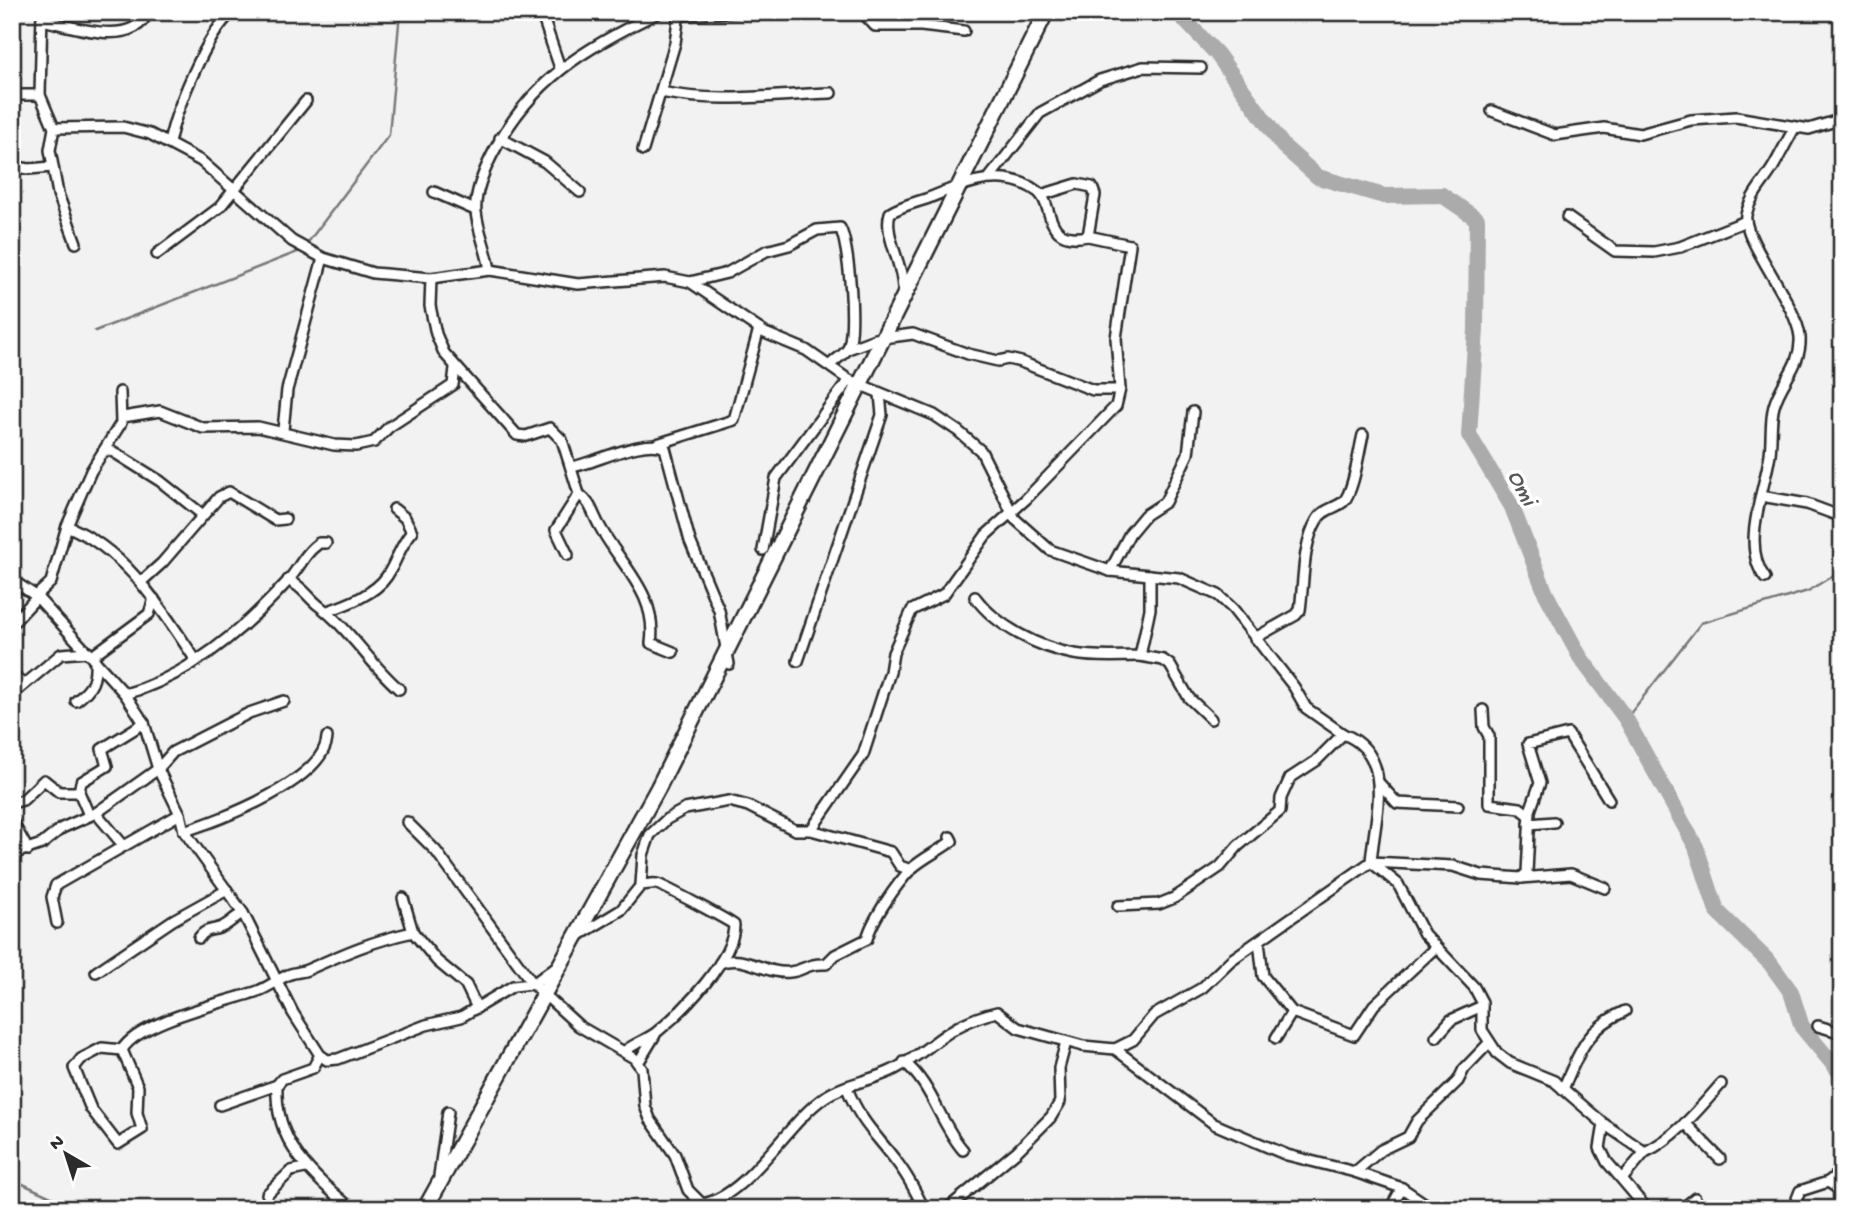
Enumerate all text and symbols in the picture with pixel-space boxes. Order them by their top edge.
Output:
water label: Omi [1499,466,1544,514]
north arrow [32,1120,102,1190]
text: N [45,1131,70,1156]

